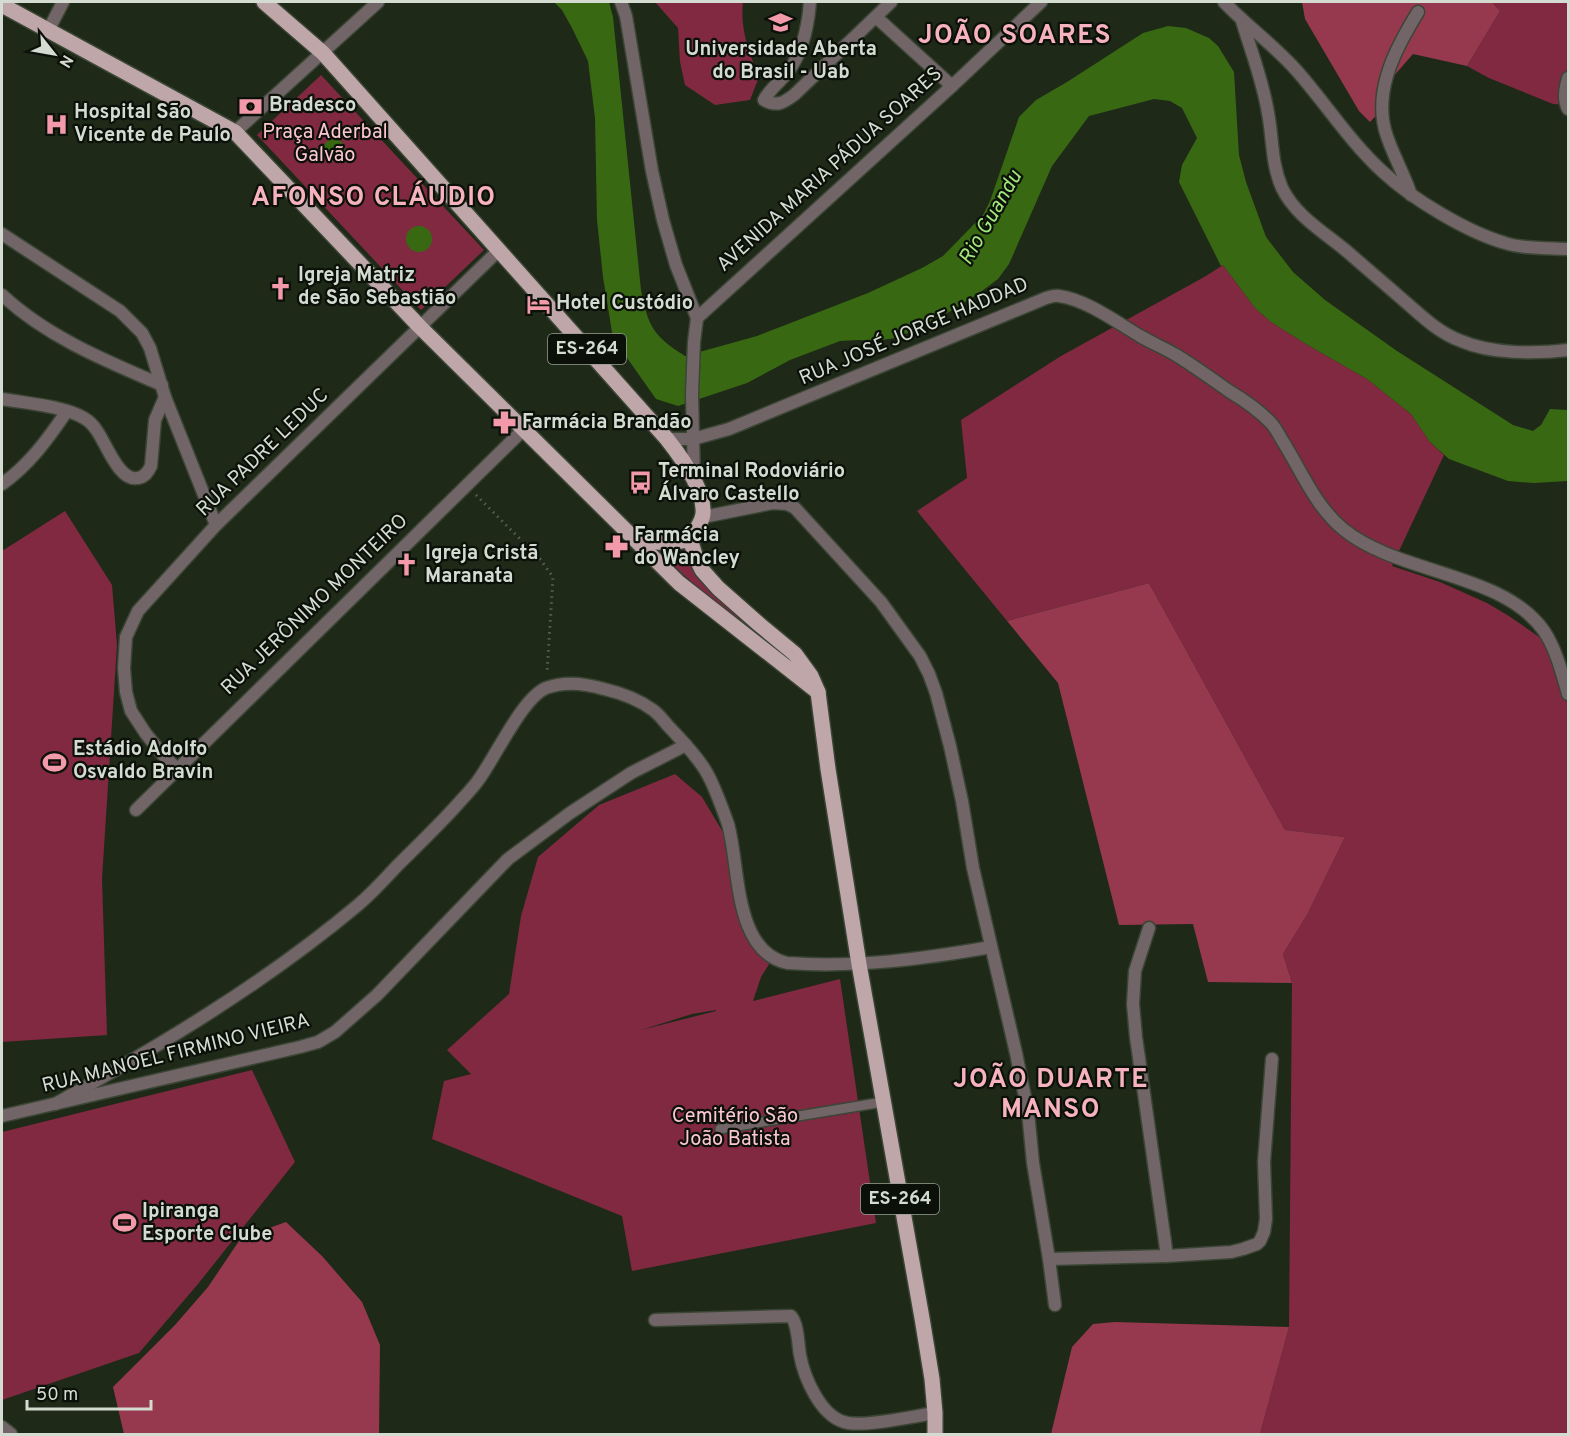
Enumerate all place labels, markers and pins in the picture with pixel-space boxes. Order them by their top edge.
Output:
school or university icon: Universidade Aberta do Brasil - Uab [768,9,794,35]
place label: Universidade Aberta do Brasil - Uab [685,37,877,86]
bank icon: Bradesco [238,93,264,119]
place label: Bradesco [269,93,356,119]
place label: Hospital São Vicente de Paulo [74,100,231,149]
hospital icon: Hospital São Vicente de Paulo [43,112,69,138]
place label: Igreja Matriz de São Sebastião [298,263,456,312]
church icon: Igreja Matriz de São Sebastião [267,275,293,301]
hotel icon: Hotel Custódio [525,291,551,317]
place label: Hotel Custódio [556,291,693,317]
pharmacy icon: Farmácia Brandão [491,410,517,436]
place label: Farmácia Brandão [522,410,692,436]
place label: Terminal Rodoviário Álvaro Castello [658,459,845,508]
bus stop icon: Terminal Rodoviário Álvaro Castello [627,470,653,496]
place label: Farmácia do Wancley [634,523,740,572]
pharmacy icon: Farmácia do Wancley [603,534,629,560]
place label: Igreja Cristã Maranata [425,541,538,590]
church icon: Igreja Cristã Maranata [394,552,420,578]
place label: Estádio Adolfo Osvaldo Bravin [73,737,213,786]
sports icon: Estádio Adolfo Osvaldo Bravin [42,749,68,775]
place label: Ipiranga Esporte Clube [142,1199,272,1248]
sports icon: Ipiranga Esporte Clube [111,1210,137,1236]

